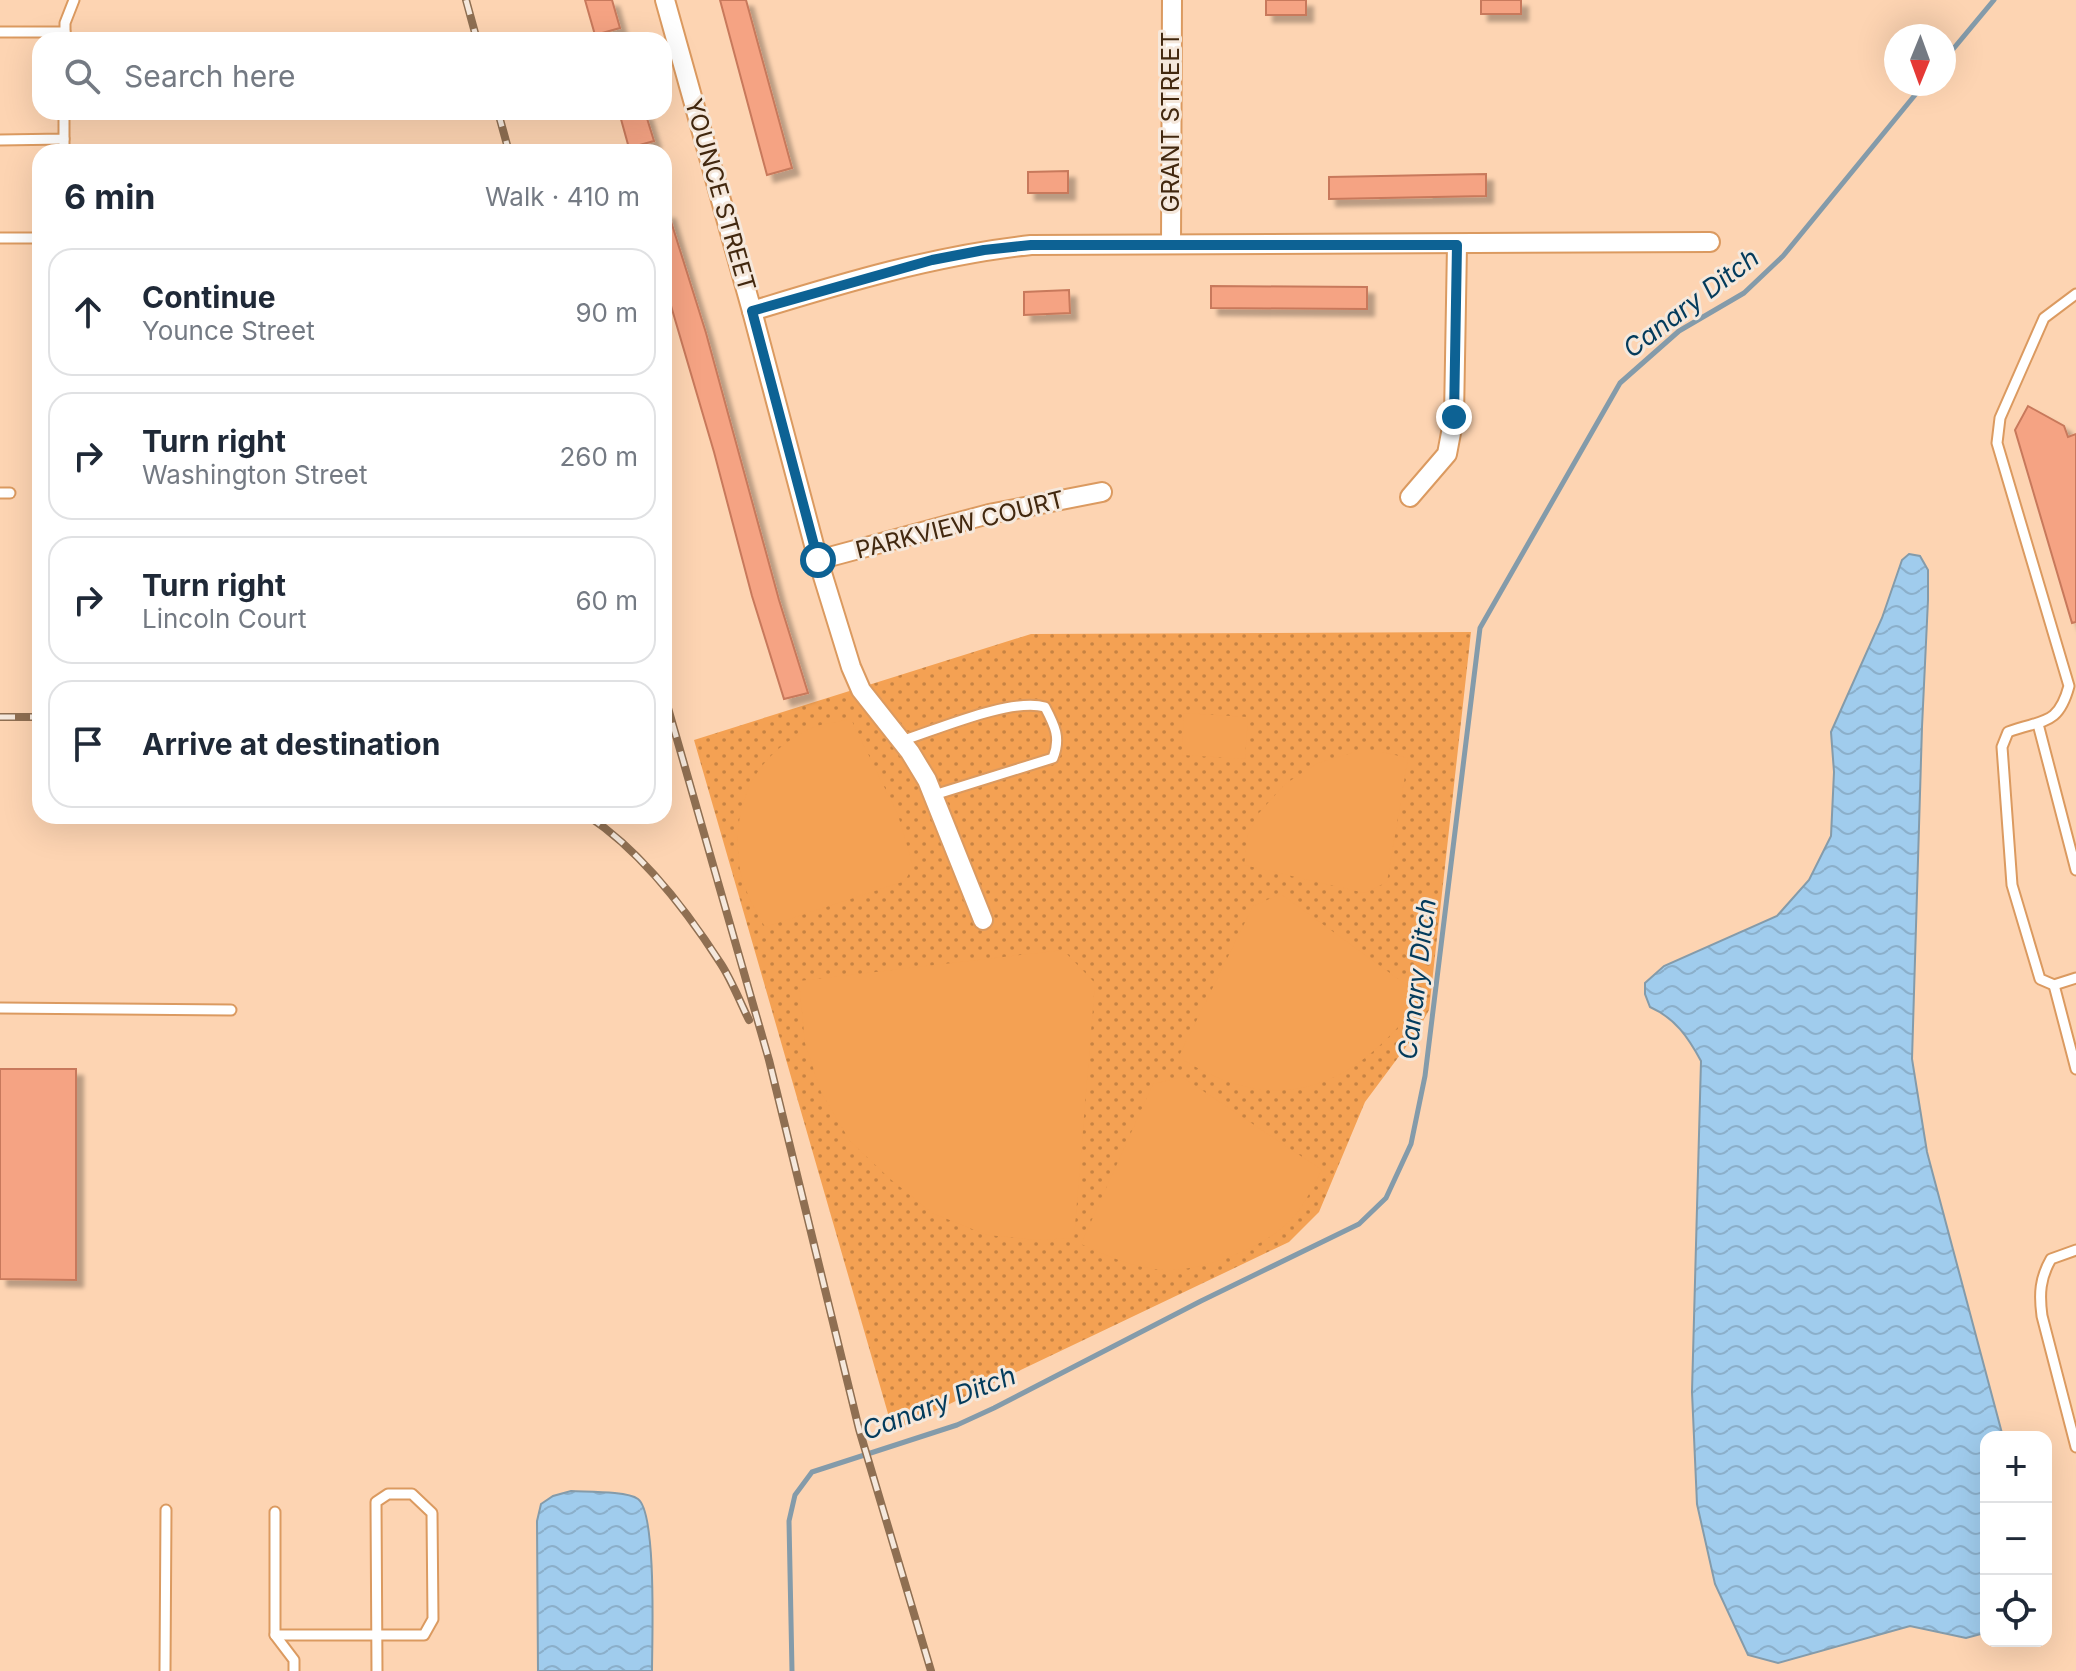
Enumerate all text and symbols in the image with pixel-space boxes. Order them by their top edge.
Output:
north arrow [1884,24,1956,96]
search box [32,32,672,120]
street label: GRANT STREET [1156,32,1185,212]
icon: search [60,54,104,98]
text: Search here [124,58,296,94]
street label: YOUNCE STREET [679,95,762,295]
text: 6 min [64,176,156,217]
text: Walk · 410 m [485,181,640,212]
water label: Canary Ditch [1617,241,1765,364]
text: Continue [142,279,276,315]
icon: ahead [66,290,110,334]
text: 90 m [575,297,638,328]
text: Younce Street [142,315,315,346]
route end [1436,399,1472,435]
text: Turn right [142,423,286,459]
icon: right [66,434,110,478]
text: 260 m [560,441,638,472]
text: Washington Street [142,459,367,490]
street label: PARKVIEW COURT [852,485,1067,564]
route start [800,542,836,578]
text: Turn right [142,567,286,603]
icon: right [66,578,110,622]
text: 60 m [575,585,638,616]
text: Lincoln Court [142,603,306,634]
icon: arrive [66,722,110,766]
text: Arrive at destination [142,726,440,762]
water label: Canary Ditch [1391,897,1442,1061]
water label: Canary Ditch [858,1359,1020,1446]
map controls [1980,1431,2052,1647]
button: + [1980,1431,2052,1503]
button: − [1980,1503,2052,1575]
button: locate [1980,1575,2052,1647]

